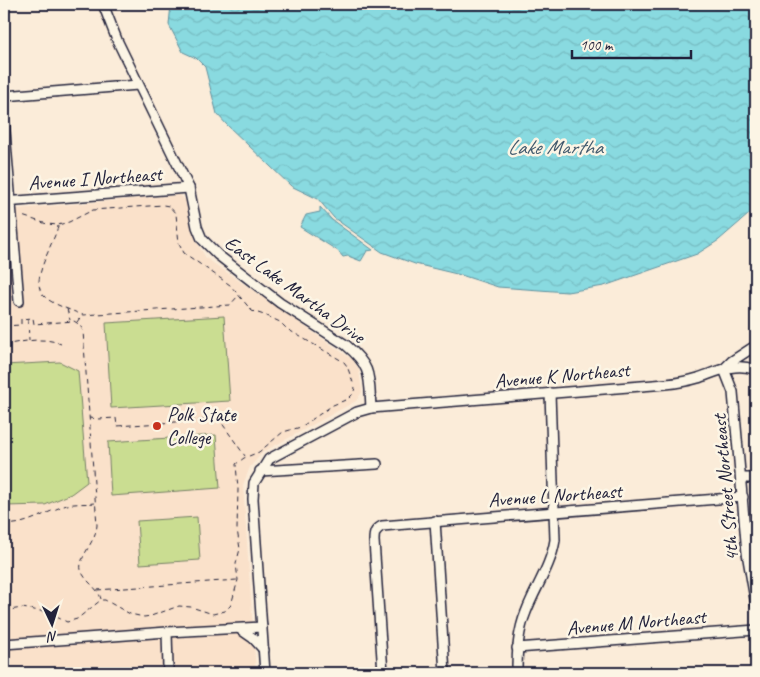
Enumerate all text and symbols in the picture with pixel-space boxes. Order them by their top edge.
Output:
scale bar [572,28,691,60]
text: 100 m [580,36,614,55]
water label: Lake Martha [508,134,604,160]
street label: Avenue I Northeast [27,161,165,196]
street label: East Lake Martha Drive [220,230,371,350]
street label: Avenue K Northeast [494,357,633,394]
place label: Polk State College [167,402,237,450]
street label: 4th Street Northeast [706,411,744,562]
marker: Polk State College [151,420,163,432]
street label: Avenue L Northeast [488,478,625,513]
north arrow [28,600,78,650]
street label: Avenue M Northeast [565,604,709,641]
text: N [46,628,58,645]

